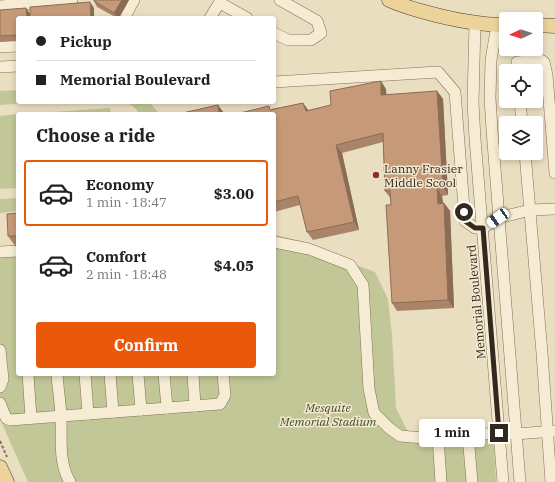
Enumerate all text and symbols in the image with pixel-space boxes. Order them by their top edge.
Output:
north arrow [499,12,543,56]
map controls [499,12,543,160]
text: Pickup [60,32,112,51]
button: locate [499,64,543,108]
text: Memorial Boulevard [60,70,210,89]
button: layers [499,116,543,160]
text: Choose a ride [36,124,155,147]
place label: Lanny Frasier Middle Scool [384,161,463,190]
marker: Lanny Frasier Middle Scool [371,170,381,180]
icon: car [38,175,74,211]
text: Economy [86,175,154,194]
text: $3.00 [214,184,254,203]
text: 1 min · 18:47 [86,194,167,211]
route start [455,203,473,221]
car [485,206,511,230]
street label: Memorial Boulevard [464,244,488,360]
icon: car [38,247,74,283]
text: Comfort [86,247,146,266]
text: $4.05 [214,256,254,275]
text: 2 min · 18:48 [86,266,167,283]
button: Confirm [36,322,256,368]
park label: Mesquite Memorial Stadium [279,400,376,429]
callout: 1 min [419,419,485,447]
text: 1 min [434,424,470,441]
route end [490,424,508,442]

